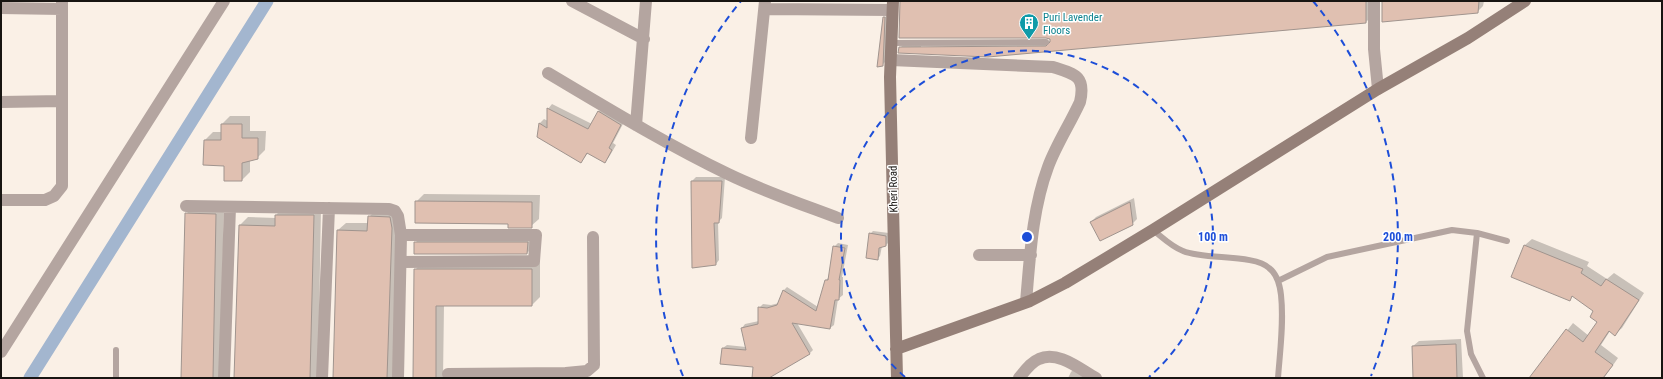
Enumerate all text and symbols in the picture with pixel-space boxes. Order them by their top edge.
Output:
place label: Puri Lavender Floors [1043,11,1103,37]
building icon: Puri Lavender Floors [1018,12,1040,40]
street label: Kheri Road [887,165,900,213]
centre of rings [1020,230,1034,244]
text: 100 m [1198,230,1228,244]
text: 200 m [1383,230,1413,244]

